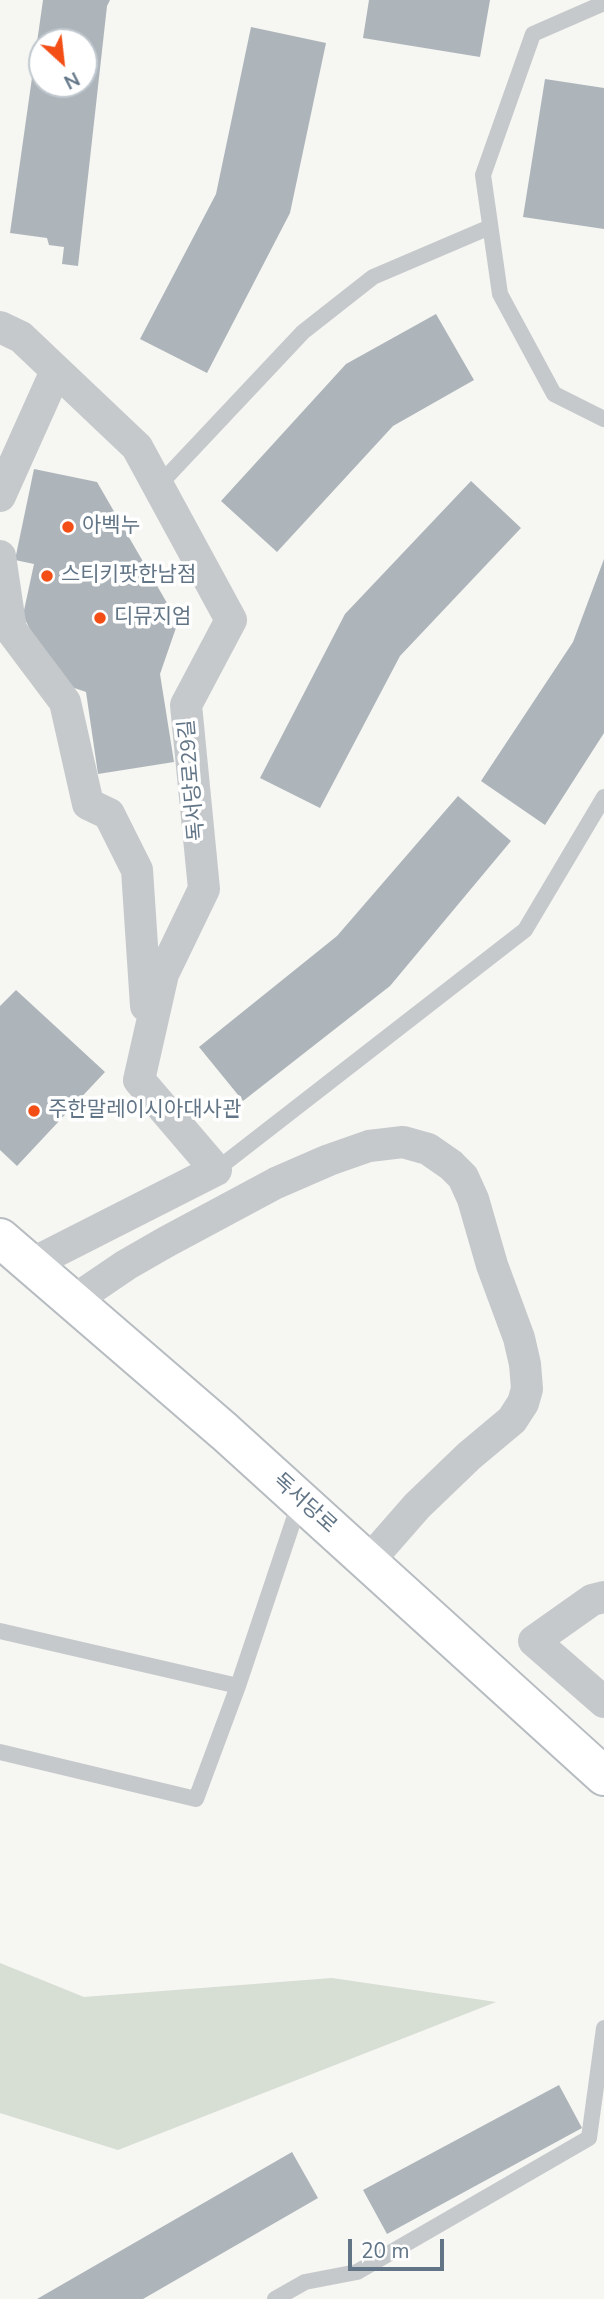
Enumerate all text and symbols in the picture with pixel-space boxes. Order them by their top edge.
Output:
north arrow [28,28,98,98]
text: N [59,65,84,95]
place label: 아벡누 [82,514,140,540]
marker: 아벡누 [60,519,76,535]
place label: 스티키팟한남점 [61,563,196,589]
marker: 스티키팟한남점 [39,568,55,584]
place label: 디뮤지엄 [114,605,191,631]
marker: 디뮤지엄 [92,610,108,626]
street label: 독서당로29길 [175,718,211,842]
place label: 주한말레이시아대사관 [48,1098,241,1124]
marker: 주한말레이시아대사관 [26,1103,42,1119]
street label: 독서당로 [267,1469,341,1539]
scale bar [352,2226,448,2270]
text: 20 m [361,2237,410,2265]

